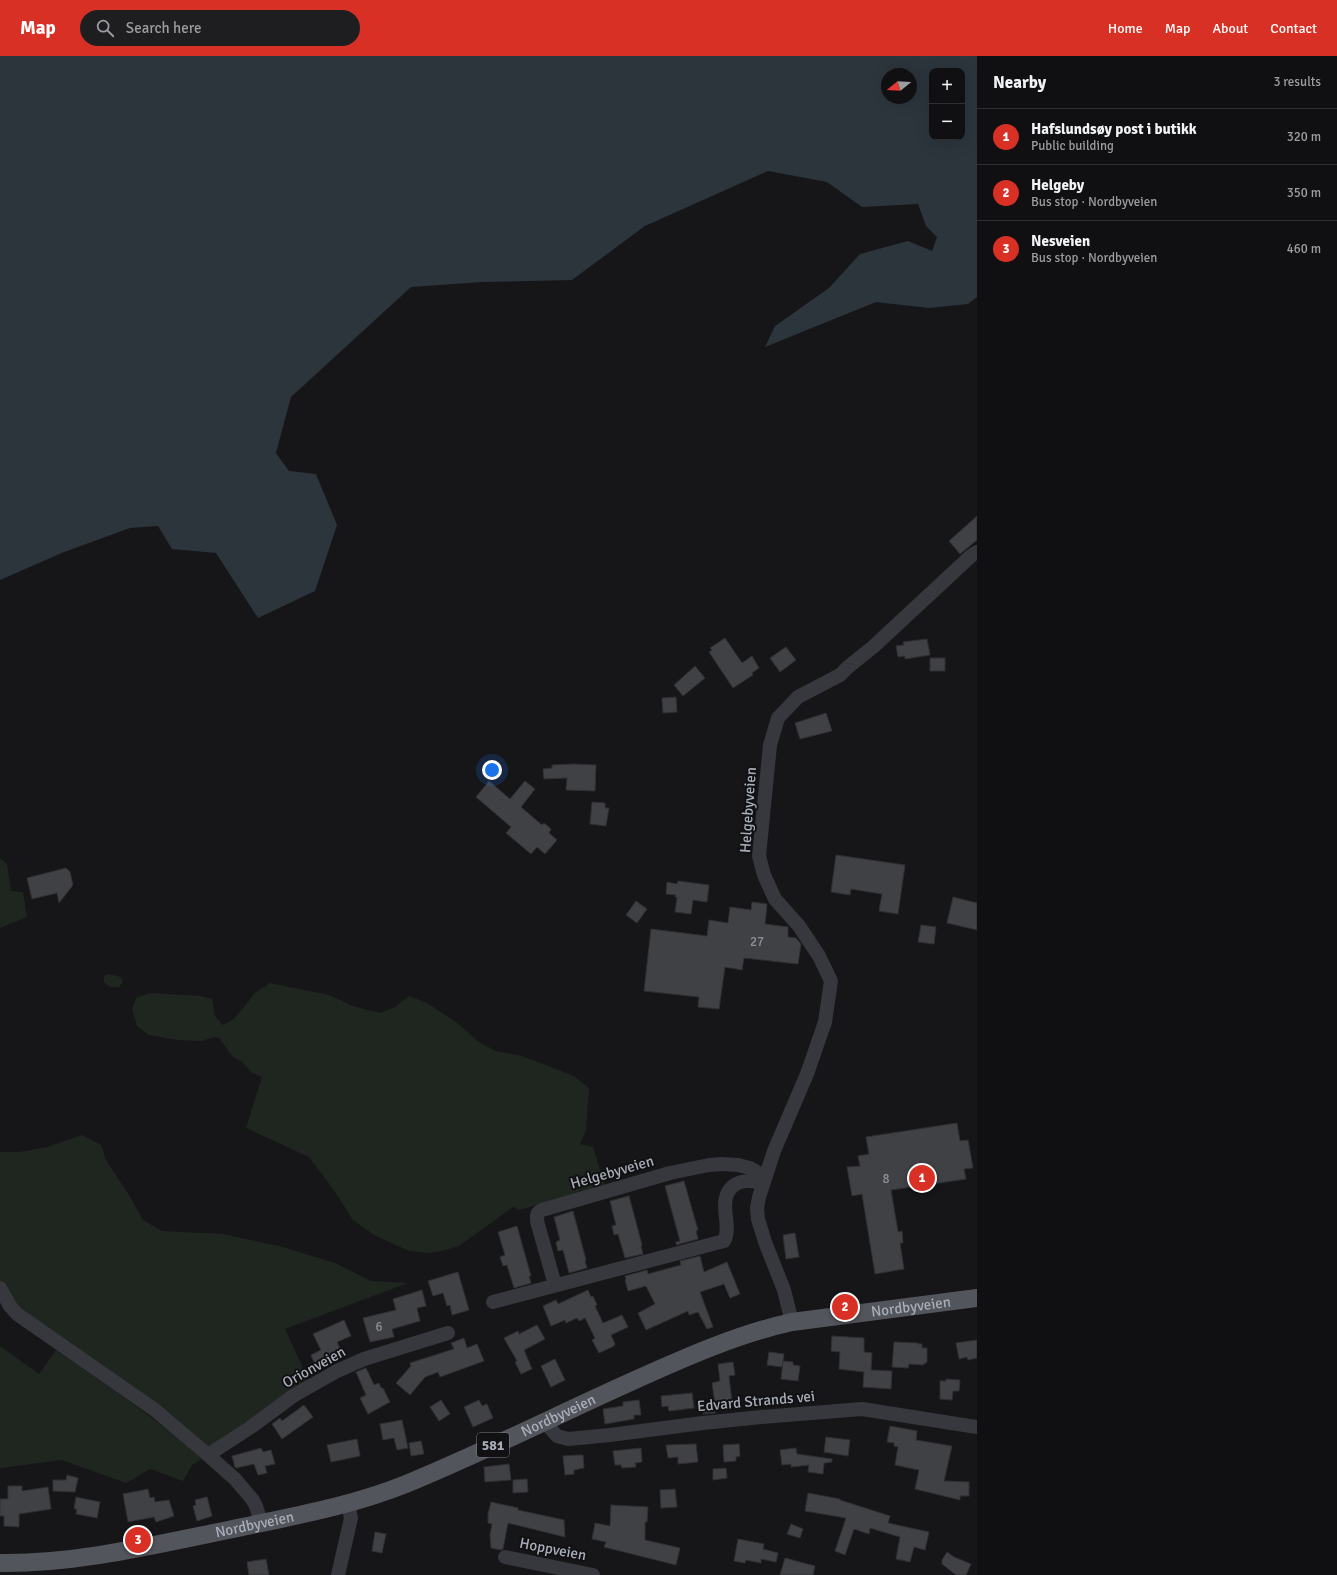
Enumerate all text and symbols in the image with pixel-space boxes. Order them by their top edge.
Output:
search box [80,10,360,46]
text: Map [20,16,56,40]
icon: search [94,17,116,39]
text: Search here [126,19,201,37]
text: Home [1108,20,1143,37]
text: Map [1165,20,1190,37]
text: About [1212,20,1248,37]
text: Contact [1270,20,1317,37]
north arrow [881,68,917,104]
map controls [929,68,965,140]
button: + [929,68,965,104]
text: Nearby [993,72,1046,93]
text: 3 results [1273,74,1321,90]
button: − [929,104,965,140]
text: Hafslundsøy post i butikk [1031,120,1197,138]
text: 1 [1002,129,1010,145]
text: 320 m [1287,129,1321,145]
text: Public building [1031,138,1114,154]
text: Helgeby [1031,176,1084,194]
text: 2 [1002,185,1010,201]
text: 350 m [1287,185,1321,201]
text: Bus stop · Nordbyveien [1031,194,1157,210]
text: Nesveien [1031,232,1090,250]
text: 3 [1002,241,1010,257]
text: 460 m [1287,241,1321,257]
text: Bus stop · Nordbyveien [1031,250,1157,266]
your location [482,760,502,780]
street label: Helgebyveien [736,766,760,854]
house number: 27 [750,934,764,950]
street label: Helgebyveien [568,1151,656,1193]
pin: 1 [909,1163,935,1193]
house number: 8 [882,1171,890,1187]
pin: 2 [832,1292,858,1322]
street label: Nordbyveien [870,1292,952,1321]
house number: 6 [375,1319,383,1335]
street label: Orionveien [279,1342,349,1392]
street label: Edvard Strands vei [696,1387,816,1415]
street label: Nordbyveien [518,1390,598,1441]
road number: 581 [477,1433,509,1457]
street label: Nordbyveien [214,1507,296,1541]
pin: 3 [125,1525,151,1555]
street label: Hoppveien [518,1534,588,1564]

